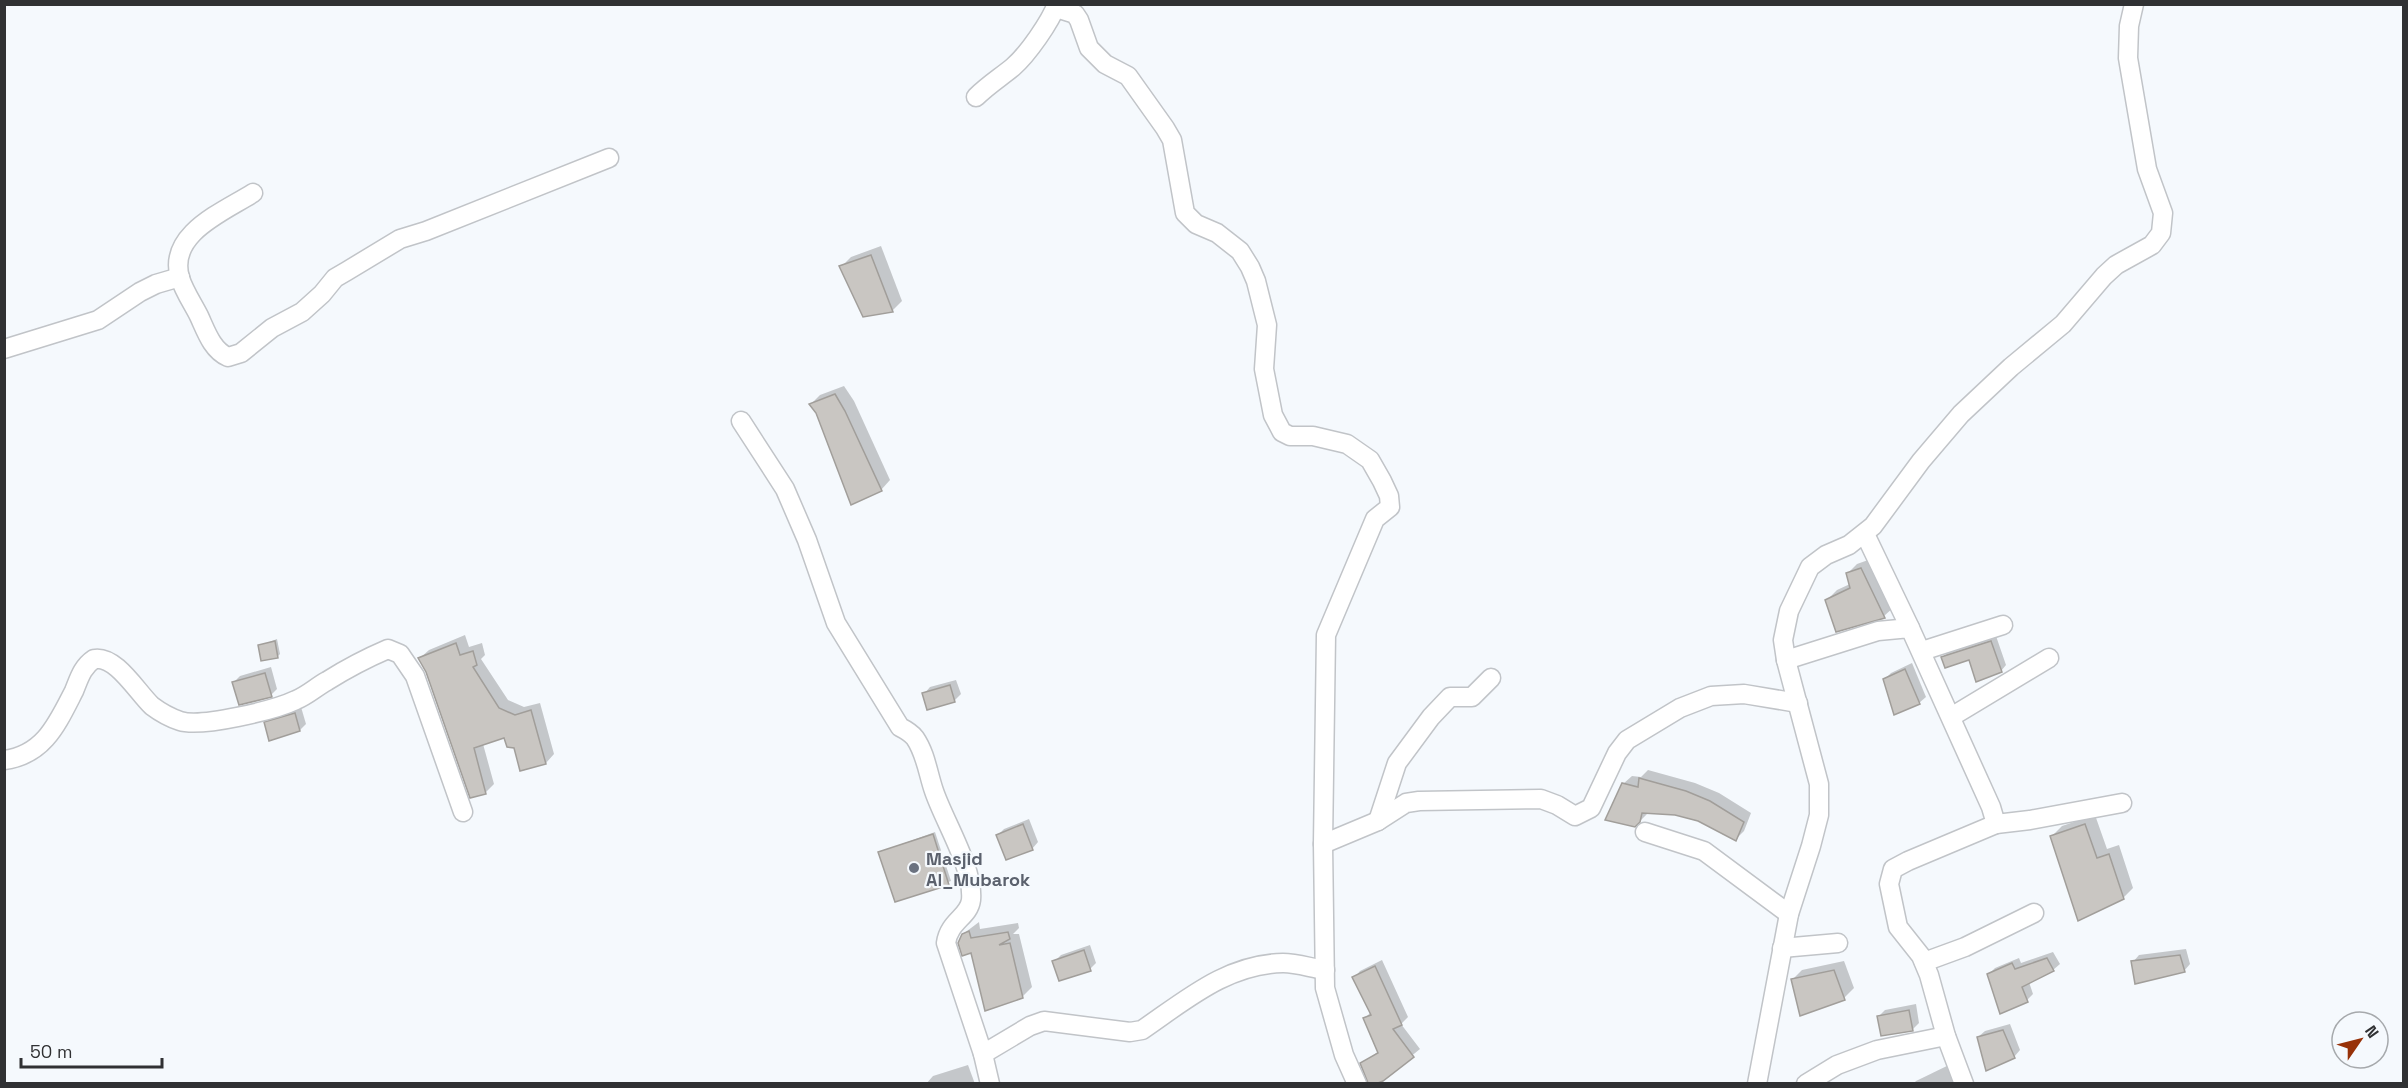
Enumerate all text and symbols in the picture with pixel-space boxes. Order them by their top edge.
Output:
place label: Masjid Al_Mubarok [926,847,1030,891]
marker: Masjid Al_Mubarok [907,861,921,875]
north arrow [2330,1010,2390,1070]
text: N [2360,1021,2384,1042]
scale bar [21,1031,162,1069]
text: 50 m [30,1040,72,1063]

